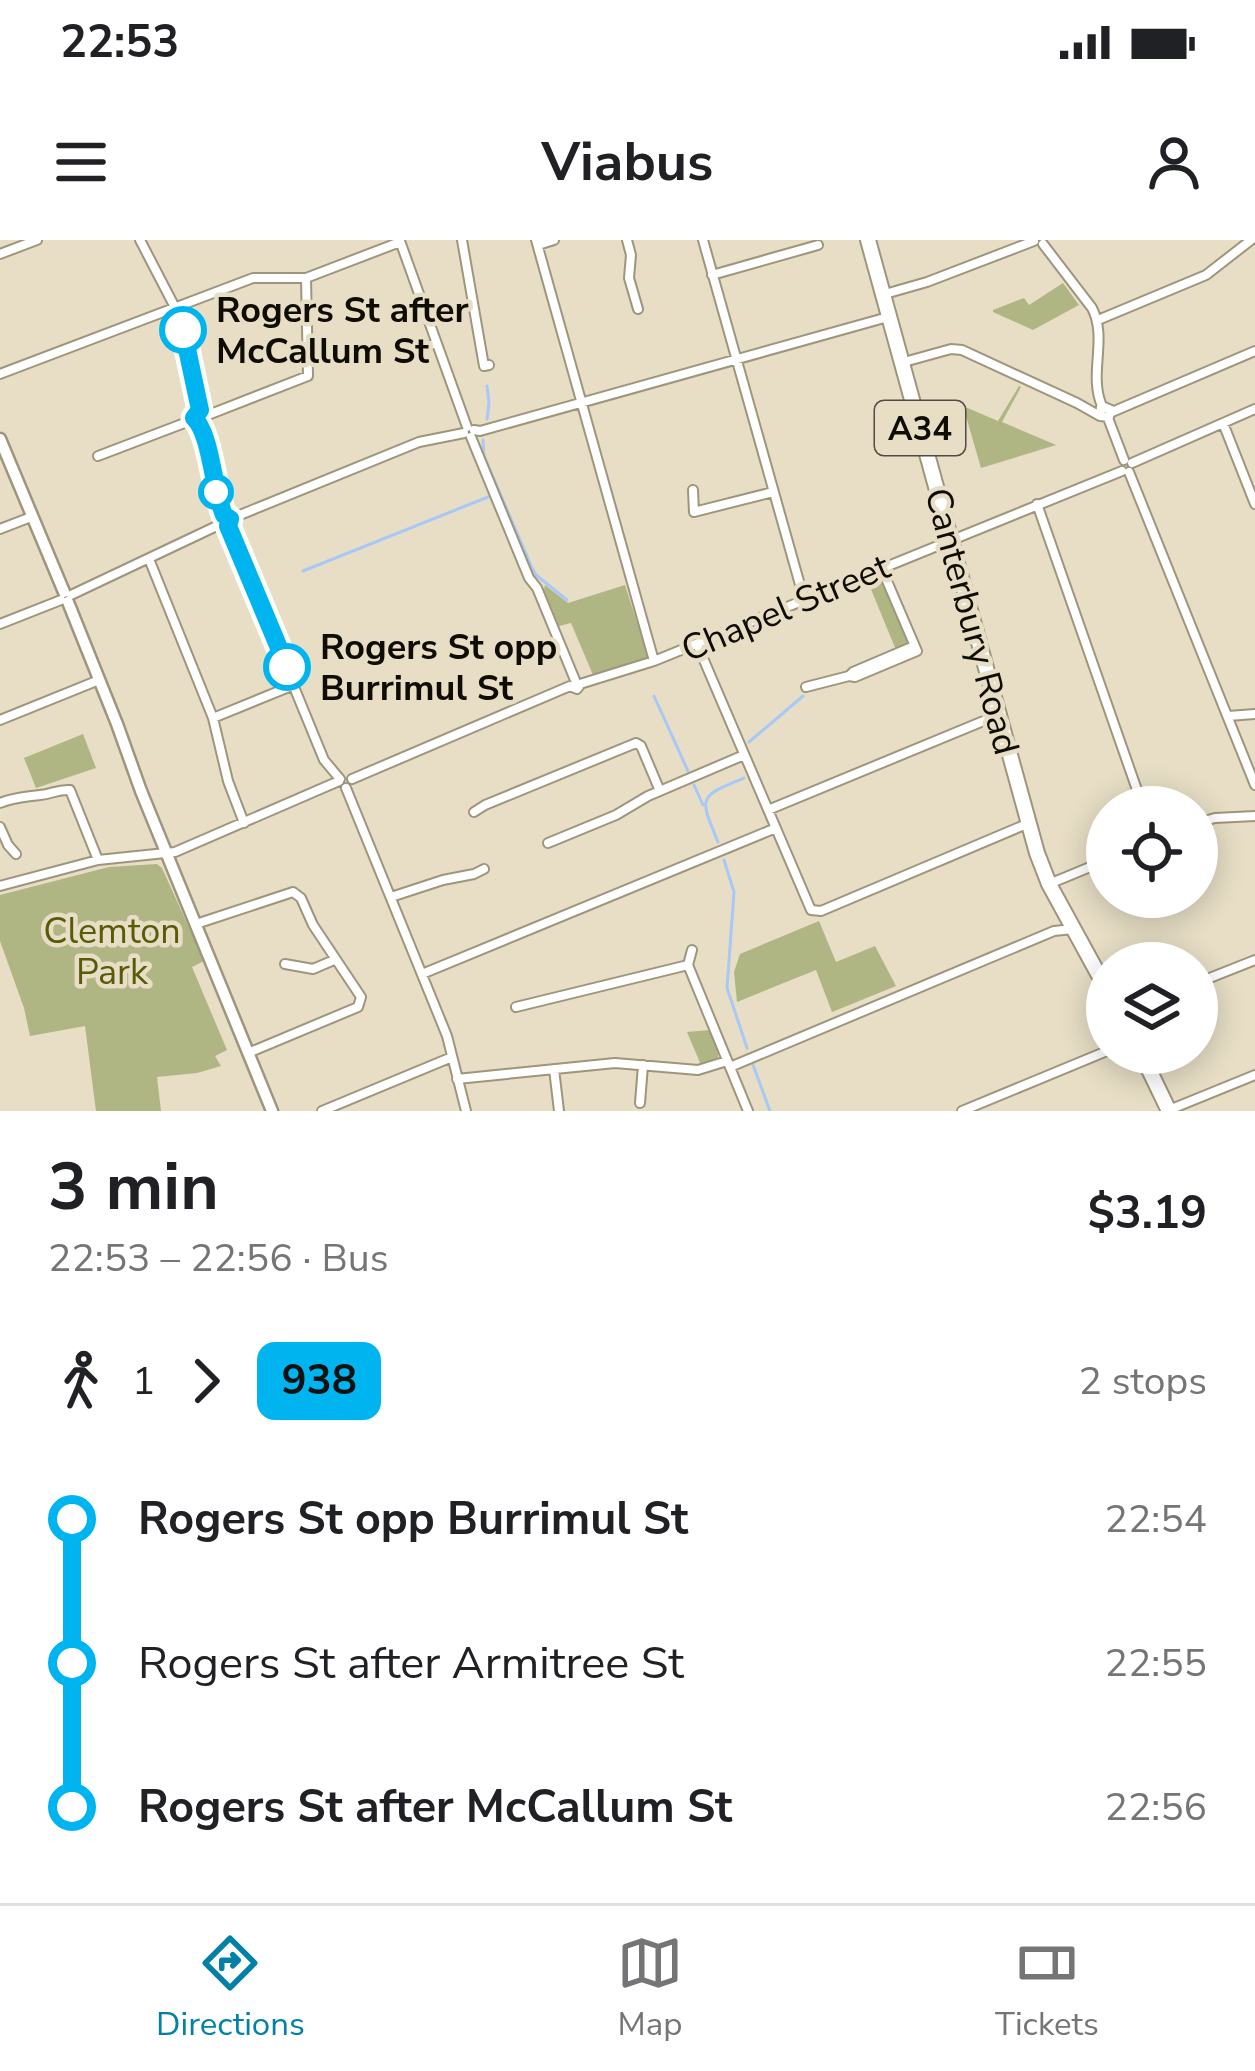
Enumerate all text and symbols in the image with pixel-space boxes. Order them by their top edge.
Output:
text: 22:53 [60,12,179,73]
text: Viabus [542,125,713,199]
icon: menu [48,129,114,195]
icon: person [1141,129,1207,195]
place label: Rogers St after McCallum St [216,286,469,376]
marker: Rogers St after McCallum St [161,308,205,352]
road number: A34 [875,401,965,455]
unlabelled marker [200,476,232,508]
street label: Canterbury Road [912,483,1031,760]
street label: Chapel Street [674,542,898,674]
place label: Rogers St opp Burrimul St [320,623,557,713]
marker: Rogers St opp Burrimul St [265,645,309,689]
map controls [1086,786,1218,1074]
button: locate [1086,786,1218,918]
park label: Clemton Park [43,907,181,997]
button: layers [1086,942,1218,1074]
text: 3 min [48,1142,219,1232]
text: $3.19 [1088,1183,1207,1244]
text: 22:53 – 22:56 · Bus [48,1232,388,1285]
icon: walk [48,1348,114,1414]
icon: forward [173,1348,239,1414]
text: 938 [281,1352,357,1409]
text: 1 [132,1355,155,1408]
text: 2 stops [1078,1355,1207,1408]
text: Rogers St opp Burrimul St [138,1489,688,1550]
text: 22:54 [1105,1493,1207,1546]
text: Rogers St after Armitree St [138,1633,684,1694]
text: 22:55 [1105,1637,1207,1690]
text: Rogers St after McCallum St [138,1777,732,1838]
text: 22:56 [1105,1781,1207,1834]
tab: Directions [156,1930,305,2047]
tab: Map [617,1930,683,2047]
tab: Tickets [995,1930,1099,2047]

